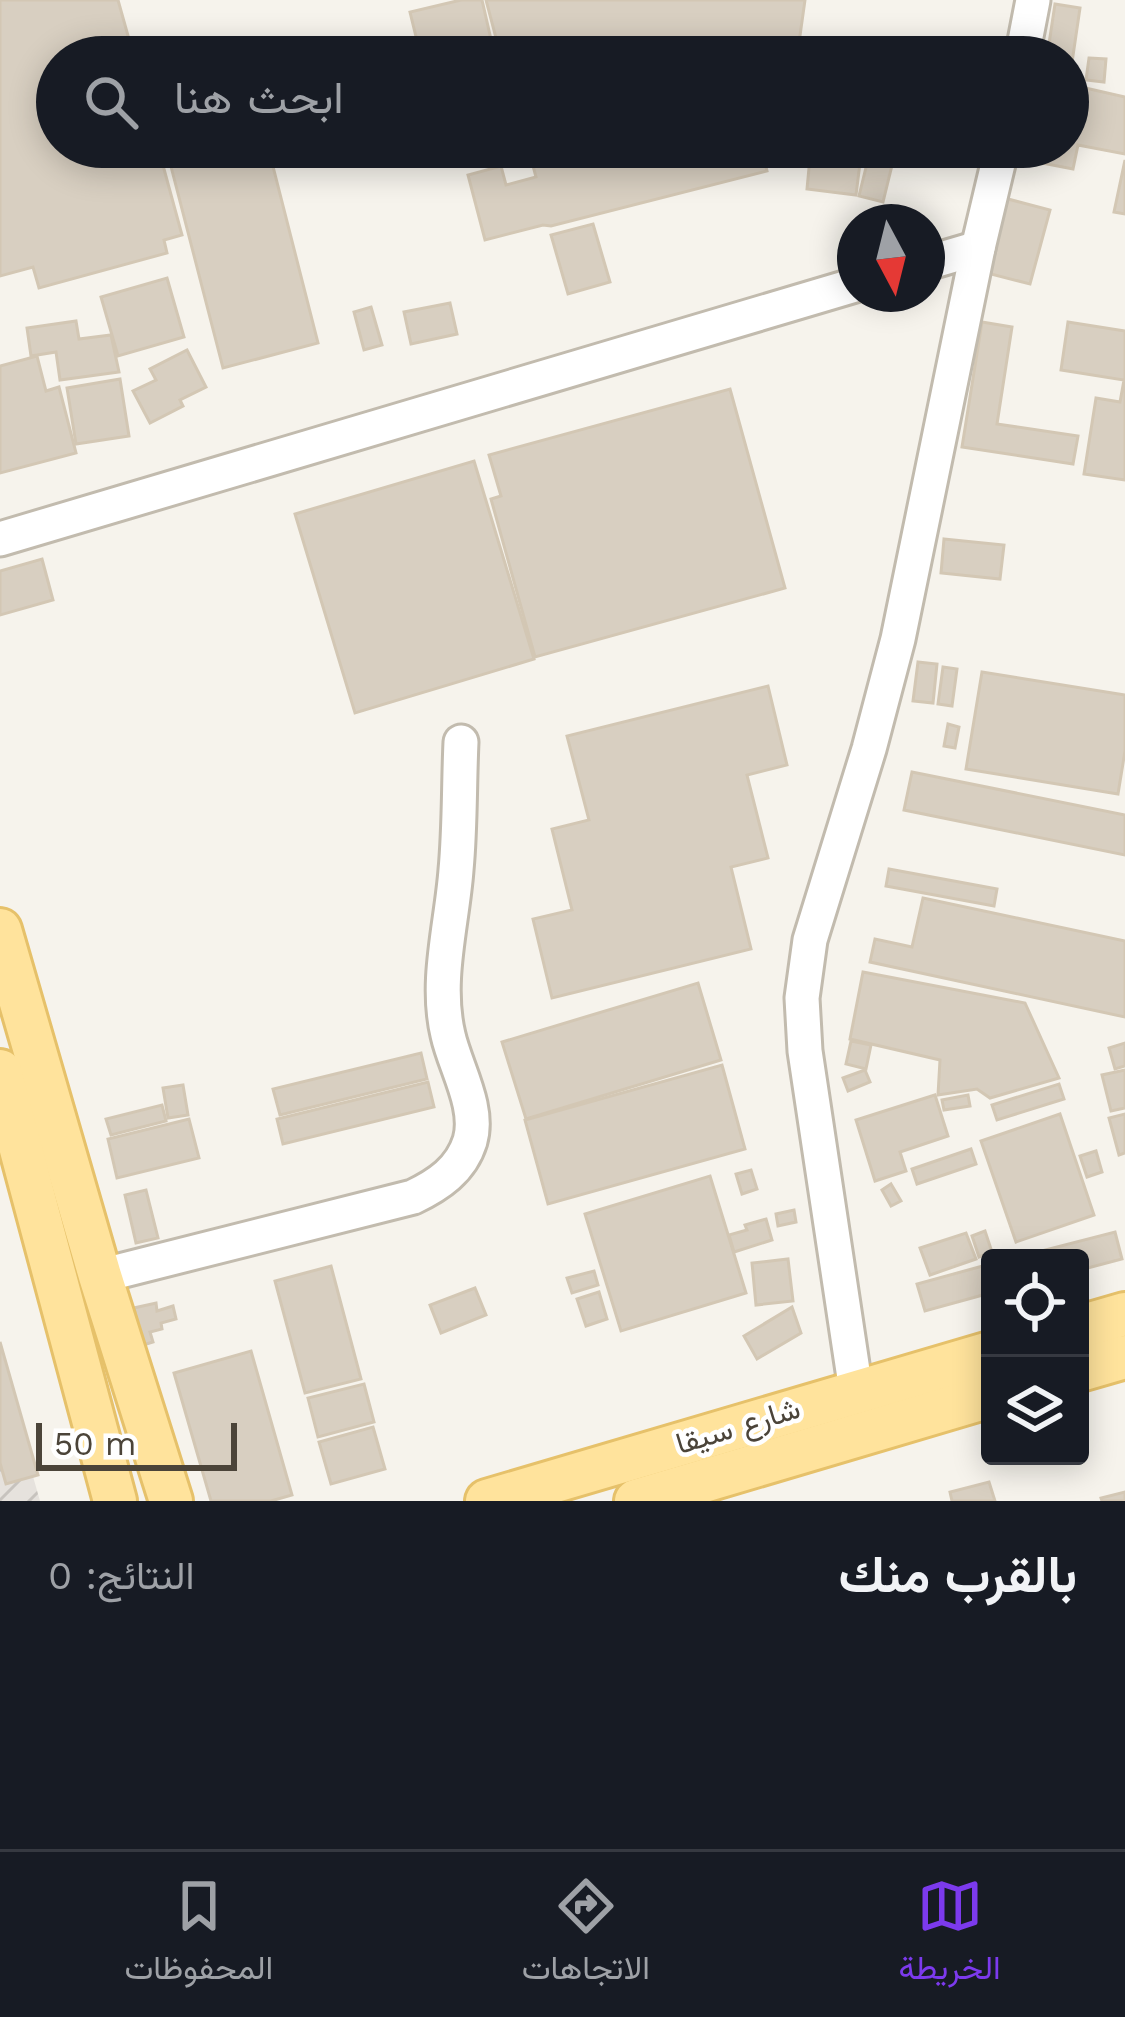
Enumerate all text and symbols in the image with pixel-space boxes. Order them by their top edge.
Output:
search box [36,36,1089,168]
icon: search [78,69,144,135]
text: ابحث هنا [174,71,344,124]
north arrow [837,204,945,312]
map controls [981,1249,1089,1465]
button: locate [981,1249,1089,1357]
button: layers [981,1357,1089,1465]
street label: شارع سيقا [672,1390,805,1464]
scale bar [36,1417,237,1470]
text: 50 m [54,1424,136,1463]
text: بالقرب منك [838,1545,1077,1604]
text: النتائج: 0 [48,1553,194,1598]
tab: المحفوظات [124,1873,273,1997]
tab: الاتجاهات [522,1873,650,1997]
tab: الخريطة [899,1873,1001,1997]

